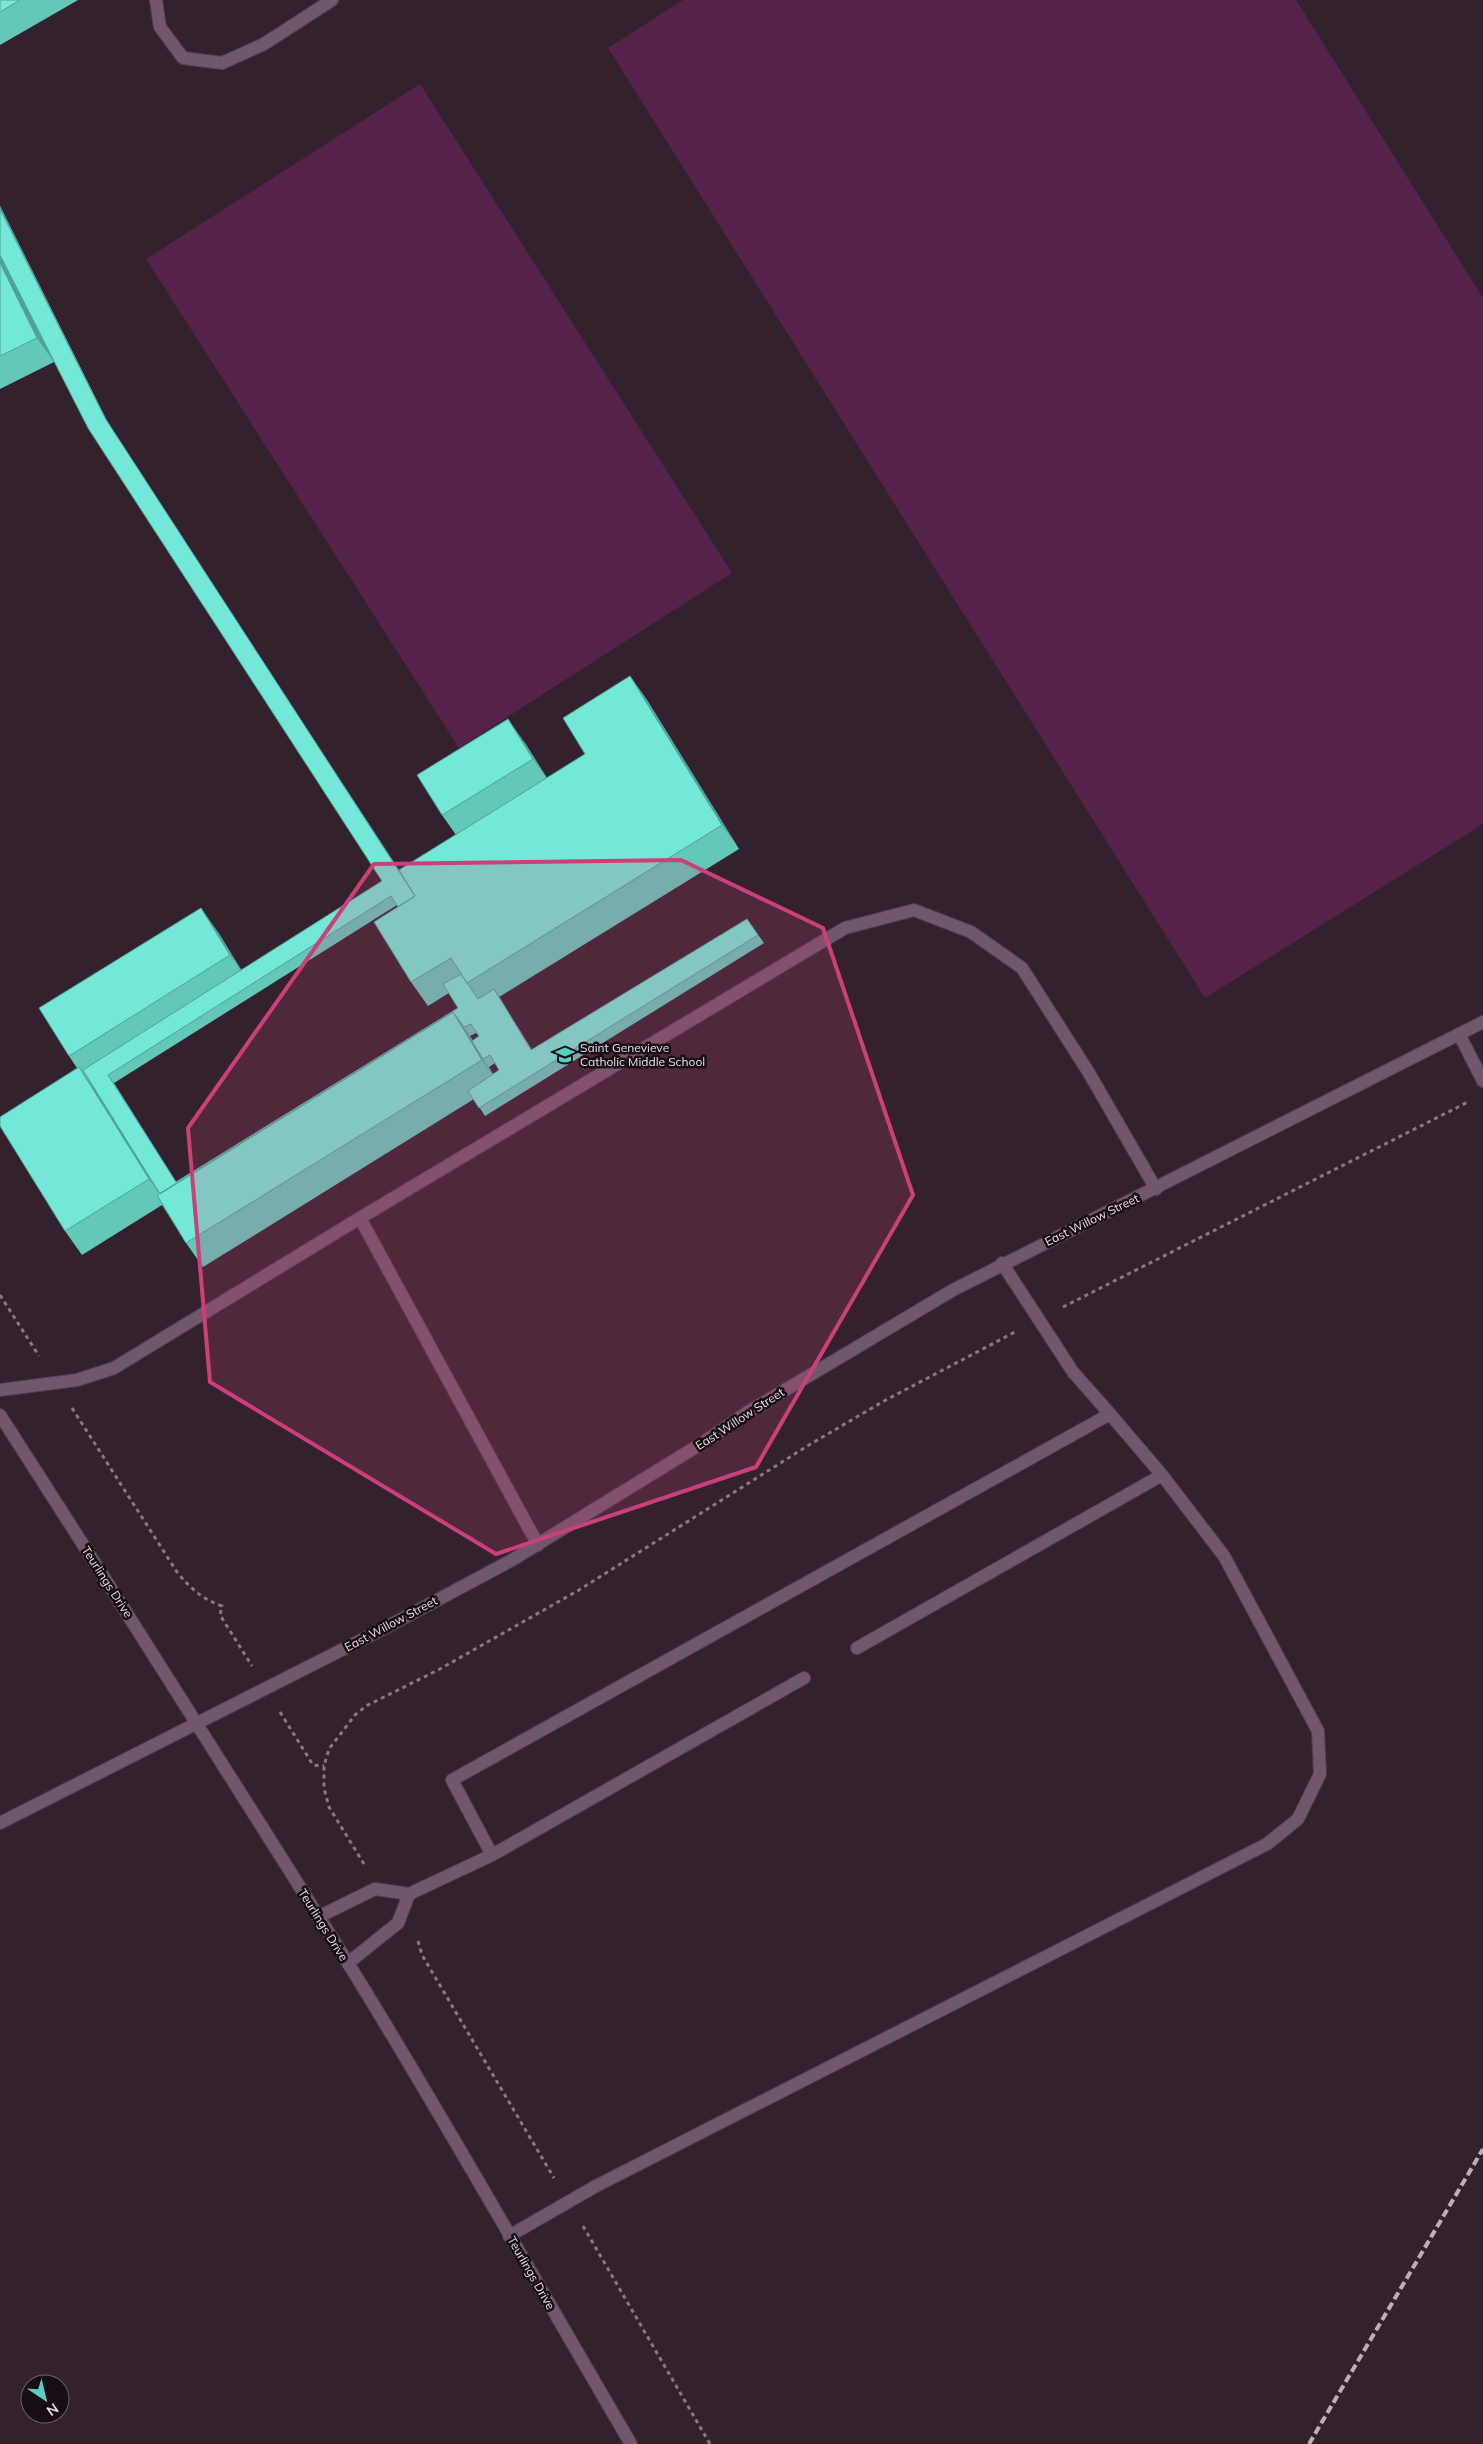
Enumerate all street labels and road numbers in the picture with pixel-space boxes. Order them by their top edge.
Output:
street label: East Willow Street [1042,1190,1141,1249]
street label: East Willow Street [693,1384,787,1453]
street label: Teurlings Drive [79,1543,136,1620]
street label: East Willow Street [342,1593,440,1654]
street label: Teurlings Drive [295,1886,352,1964]
street label: Teurlings Drive [504,2233,558,2312]

